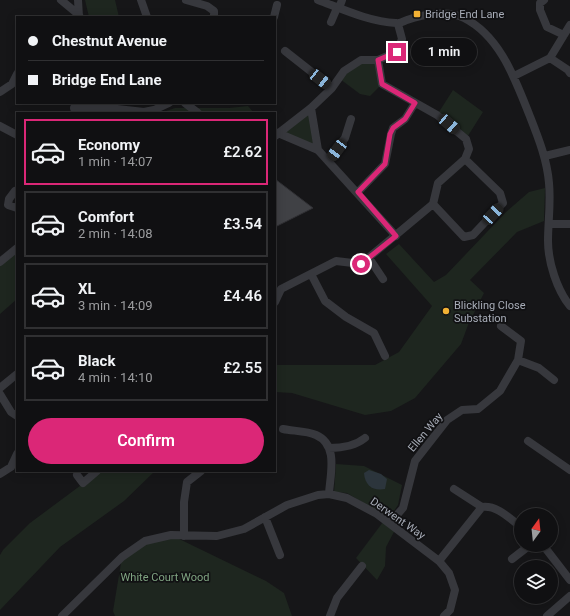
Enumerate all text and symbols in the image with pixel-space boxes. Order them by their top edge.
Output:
place label: Bridge End Lane [425,8,504,21]
marker: Bridge End Lane [412,9,422,19]
text: Chestnut Avenue [52,32,167,50]
callout: 1 min [411,38,477,66]
route end [388,43,406,61]
text: 1 min [428,44,460,59]
car [307,67,333,91]
text: Bridge End Lane [52,71,162,89]
car [436,112,462,136]
icon: car [30,134,66,170]
text: Economy [78,136,140,154]
car [325,137,349,163]
text: £2.62 [223,143,262,161]
text: 1 min · 14:07 [78,154,153,169]
car [480,201,506,227]
icon: car [30,206,66,242]
text: Comfort [78,208,134,226]
text: £3.54 [223,215,262,233]
text: 2 min · 14:08 [78,226,153,241]
route start [352,255,370,273]
icon: car [30,278,66,314]
text: XL [78,280,96,298]
text: £4.46 [223,287,262,305]
text: 3 min · 14:09 [78,298,153,313]
place label: Blickling Close Substation [454,299,526,325]
marker: Blickling Close Substation [441,306,451,316]
icon: car [30,350,66,386]
text: Black [78,352,115,370]
text: £2.55 [223,359,262,377]
text: 4 min · 14:10 [78,370,153,385]
street label: Ellen Way [405,410,446,454]
button: Confirm [28,418,264,464]
street label: Derwent Way [368,495,428,543]
north arrow [514,508,558,552]
map controls [514,508,558,604]
button: layers [514,560,558,604]
park label: White Court Wood [121,571,209,584]

